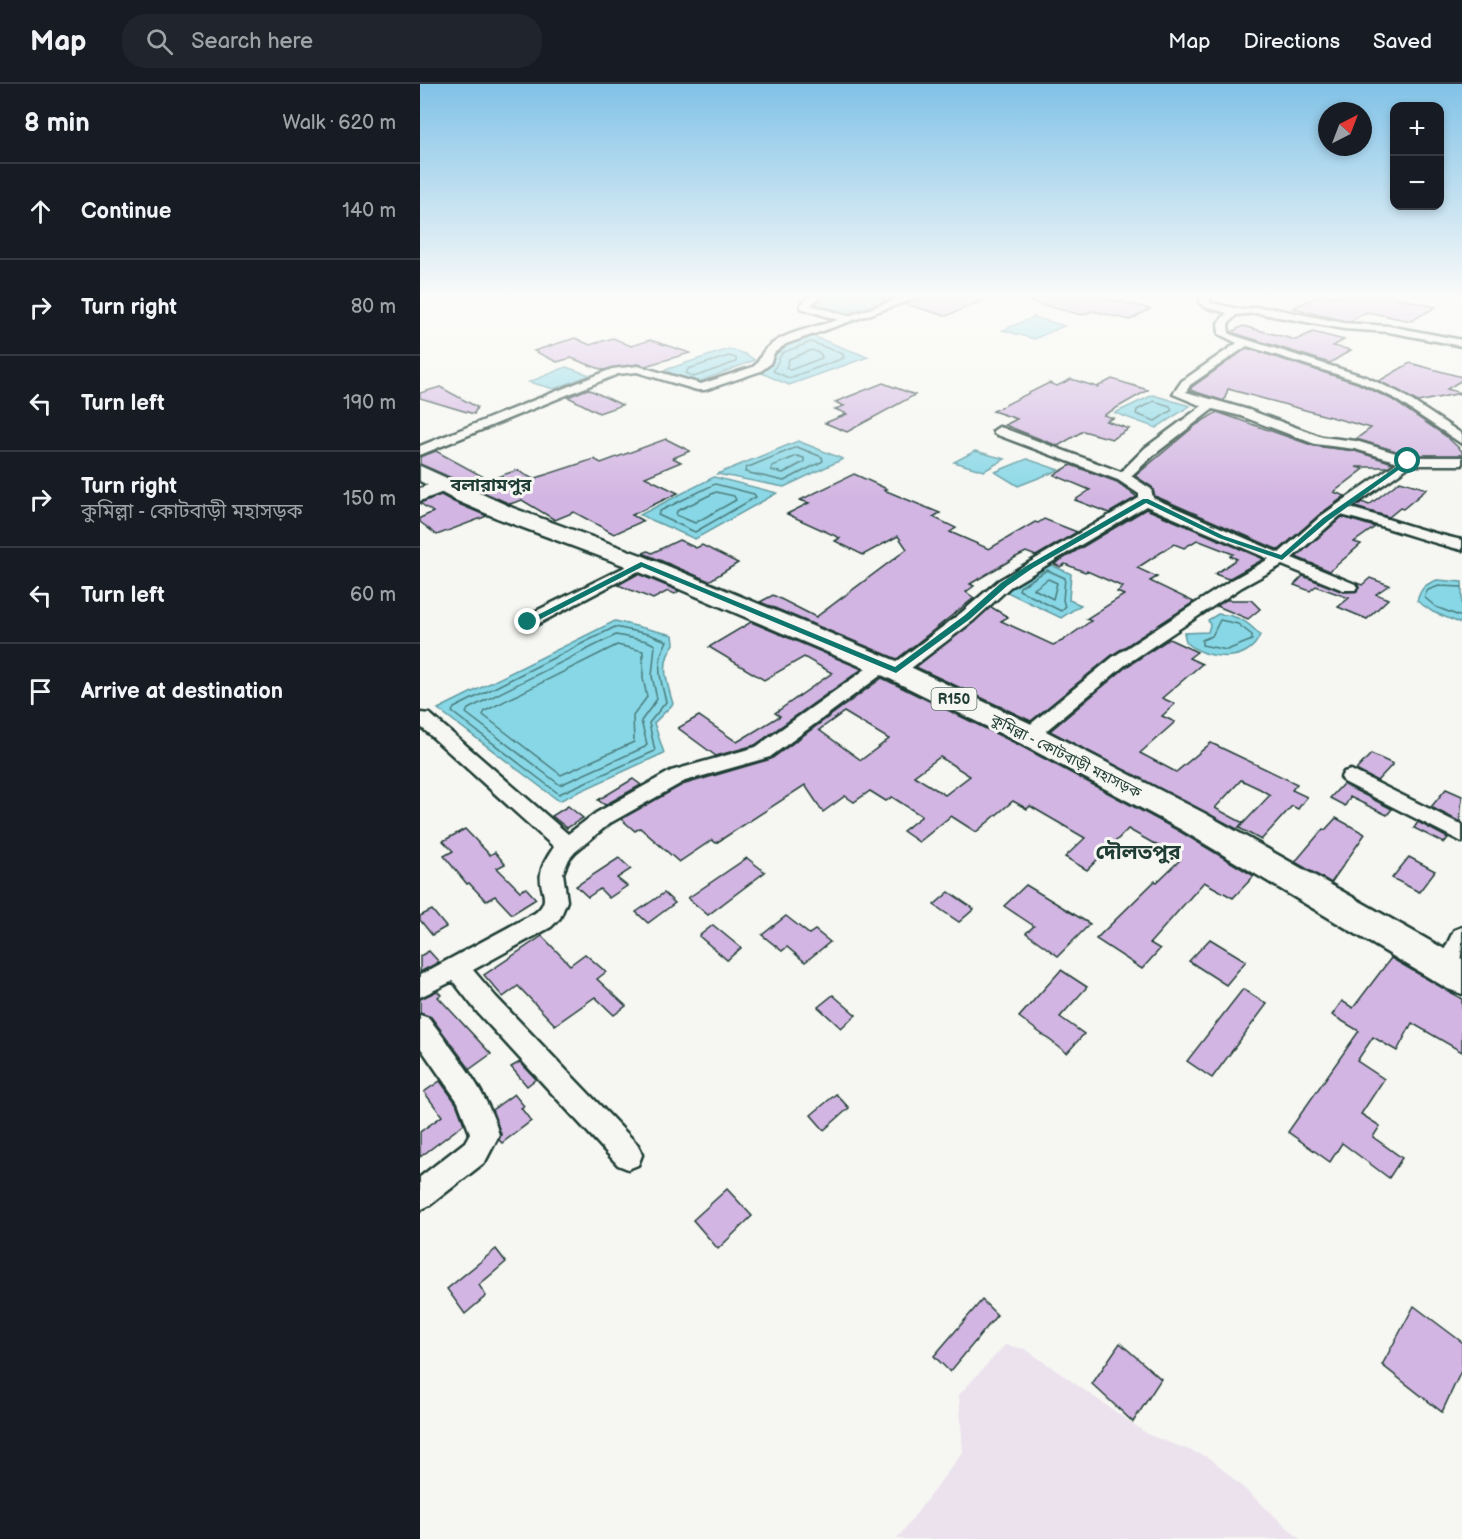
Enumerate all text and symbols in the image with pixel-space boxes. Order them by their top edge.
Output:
search box [122,14,542,68]
text: Map [30,25,86,58]
icon: search [143,25,176,58]
text: Search here [191,28,313,55]
text: Map [1168,29,1211,54]
text: Directions [1244,29,1340,54]
text: Saved [1373,29,1432,54]
north arrow [1318,102,1372,156]
map controls [1390,102,1444,210]
button: + [1390,102,1444,156]
text: 8 min [24,108,90,139]
text: Walk · 620 m [283,111,396,135]
button: − [1390,156,1444,210]
icon: ahead [24,195,57,228]
text: Continue [81,198,171,225]
text: 140 m [342,199,396,223]
icon: right [24,291,57,324]
text: Turn right [81,294,177,321]
text: 80 m [351,295,396,319]
icon: left [24,387,57,420]
text: Turn left [81,390,165,417]
text: 190 m [343,391,396,415]
route start [1394,447,1420,473]
text: Turn right [81,473,177,500]
district label: বলারামপুর [450,475,533,496]
icon: right [24,483,57,516]
text: 150 m [343,487,396,511]
text: কুমিল্লা - কোটবাড়ী মহাসড়ক [81,500,303,524]
icon: left [24,579,57,612]
text: Turn left [81,582,165,609]
text: 60 m [350,583,396,607]
route end [514,608,540,634]
icon: arrive [24,675,57,708]
text: Arrive at destination [81,678,283,705]
road number: R150 [932,688,976,710]
street label: কুমিল্লা - কোটবাড়ী মহাসড়ক [986,710,1145,803]
district label: দৌলতপুর [1095,840,1181,865]

